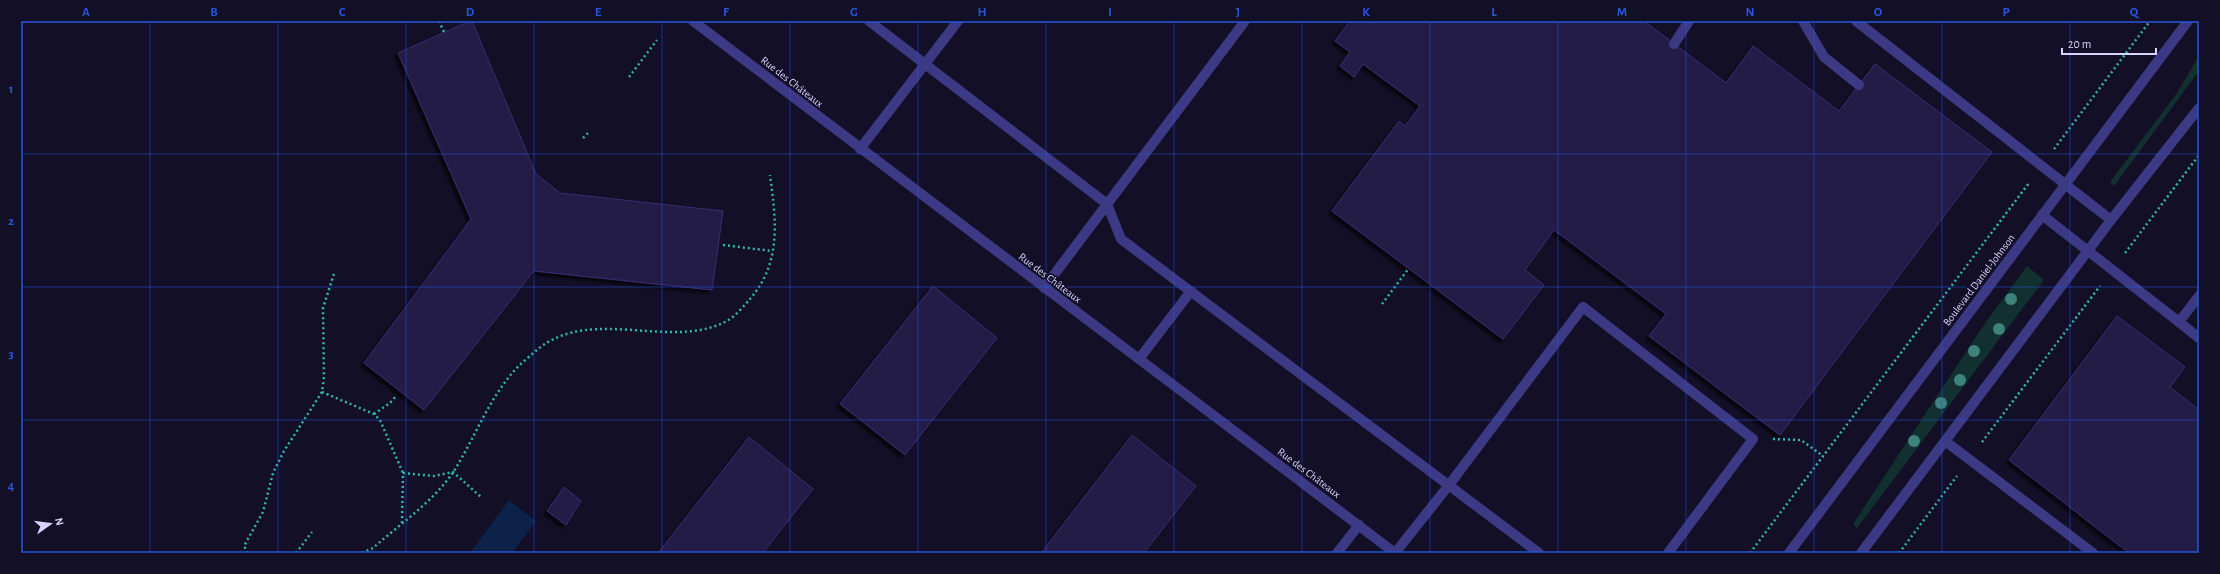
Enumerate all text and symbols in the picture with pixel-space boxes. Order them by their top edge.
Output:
text: A [82,6,90,19]
text: B [210,6,218,19]
text: C [339,6,346,19]
text: D [466,6,475,19]
text: E [595,6,602,19]
text: F [723,6,730,19]
text: G [850,6,858,19]
text: H [977,6,987,19]
text: I [1108,6,1112,19]
text: J [1236,6,1240,19]
text: K [1362,6,1370,19]
text: L [1491,6,1497,19]
text: M [1617,6,1627,19]
text: N [1745,6,1755,19]
text: O [1874,6,1883,19]
text: P [2002,6,2010,19]
text: Q [2130,6,2140,19]
scale bar [2062,30,2156,56]
text: 20 m [2068,38,2091,50]
street label: Rue des Châteaux [759,54,825,110]
text: 1 [9,83,13,96]
text: 2 [8,215,14,228]
street label: Boulevard Daniel-Johnson [1941,232,2017,328]
street label: Rue des Châteaux [1017,251,1084,305]
text: 3 [8,348,14,361]
street label: Rue des Châteaux [1276,446,1343,500]
text: 4 [8,480,15,493]
north arrow [30,504,70,544]
text: N [53,517,65,527]

